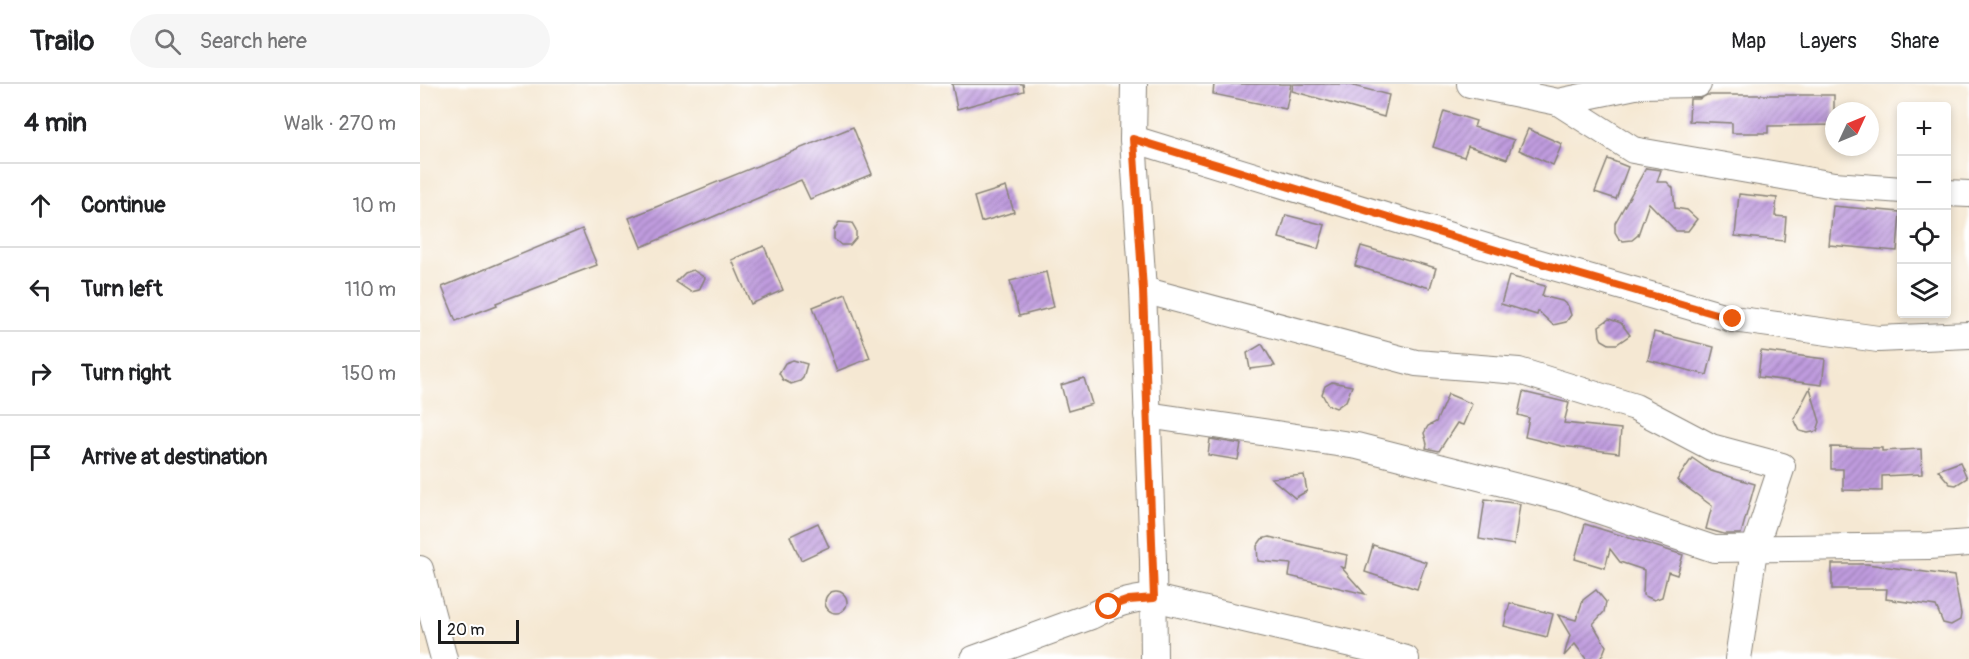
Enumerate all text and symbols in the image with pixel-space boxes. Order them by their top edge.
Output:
search box [130,14,550,68]
text: Trailo [30,24,94,59]
icon: search [151,25,184,58]
text: Search here [199,27,307,55]
text: Map [1731,28,1766,55]
text: Layers [1799,28,1857,55]
text: Share [1890,28,1939,55]
north arrow [1825,102,1879,156]
map controls [1897,102,1951,318]
button: + [1897,102,1951,156]
text: 4 min [24,107,87,139]
text: Walk · 270 m [284,111,396,136]
button: − [1897,156,1951,210]
icon: ahead [24,189,57,222]
text: Continue [81,191,165,219]
text: 10 m [352,193,396,218]
button: locate [1897,210,1951,264]
button: layers [1897,264,1951,318]
icon: left [24,273,57,306]
text: Turn left [81,275,163,303]
text: 110 m [345,277,396,302]
route end [1719,305,1745,331]
icon: right [24,357,57,390]
text: Turn right [81,359,171,387]
text: 150 m [342,361,396,386]
icon: arrive [24,441,57,474]
text: Arrive at destination [81,443,267,471]
route start [1095,593,1121,619]
scale bar [438,617,519,644]
text: 20 m [447,620,485,640]

